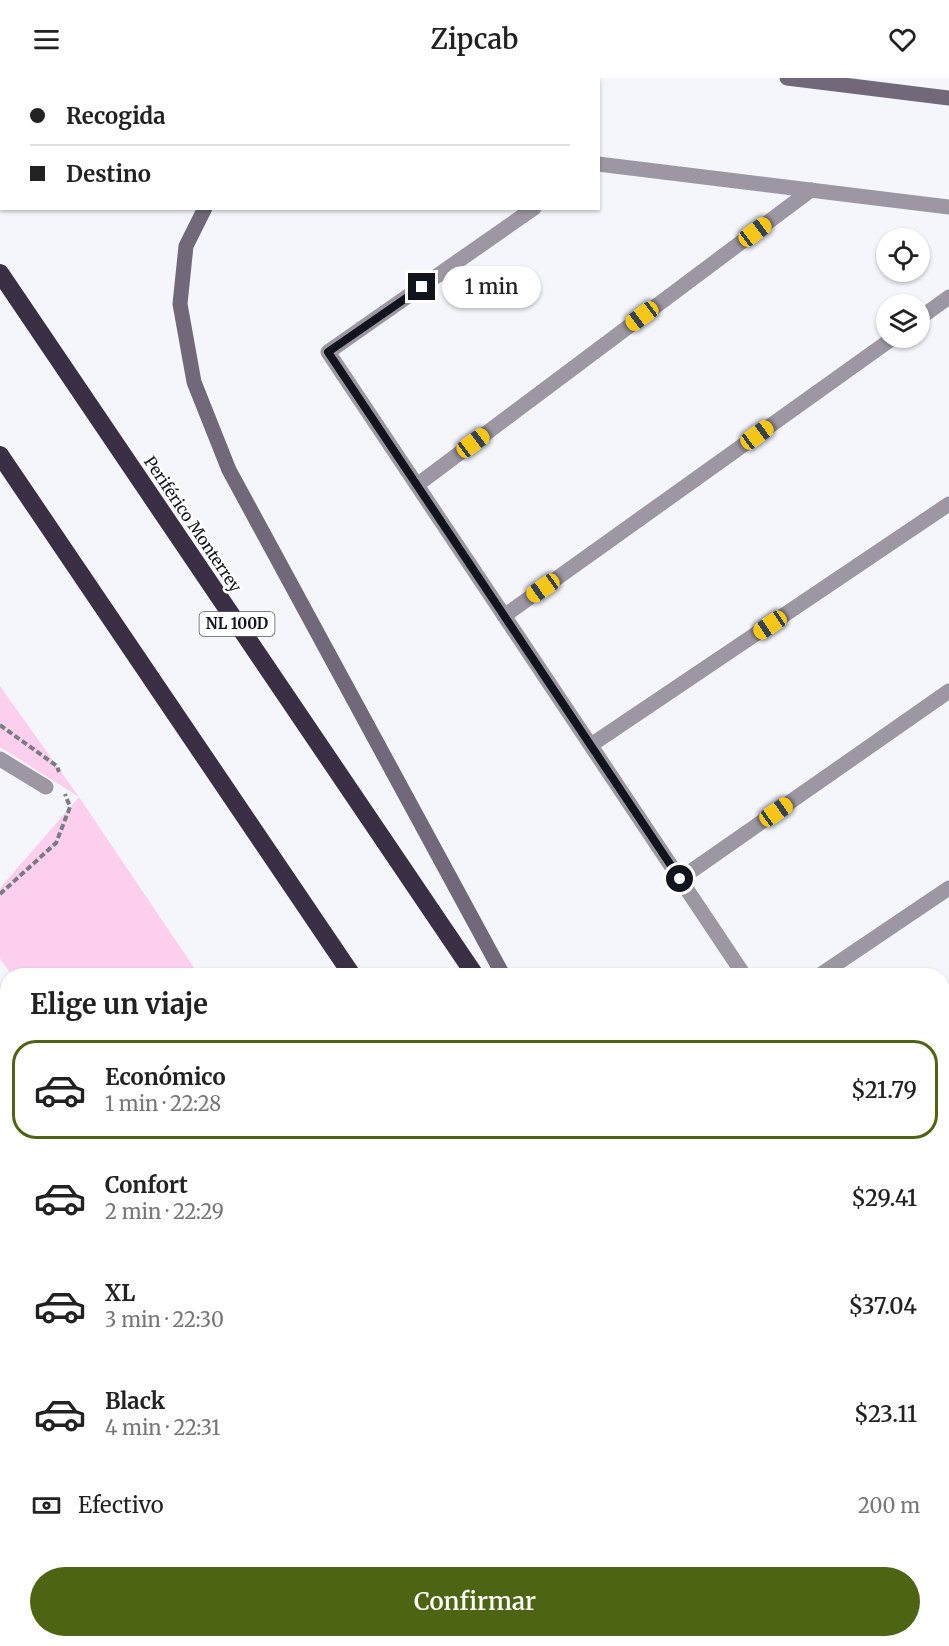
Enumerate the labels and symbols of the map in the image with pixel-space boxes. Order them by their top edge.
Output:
car [735,214,775,250]
callout: 1 min [443,266,542,308]
route end [408,273,435,300]
car [622,298,662,334]
car [737,417,777,453]
car [453,425,493,461]
street label: Periférico Monterrey [140,452,246,596]
car [523,570,563,606]
car [750,607,790,643]
road number: NL 100D [200,612,274,636]
car [756,794,796,830]
route start [666,865,693,892]

